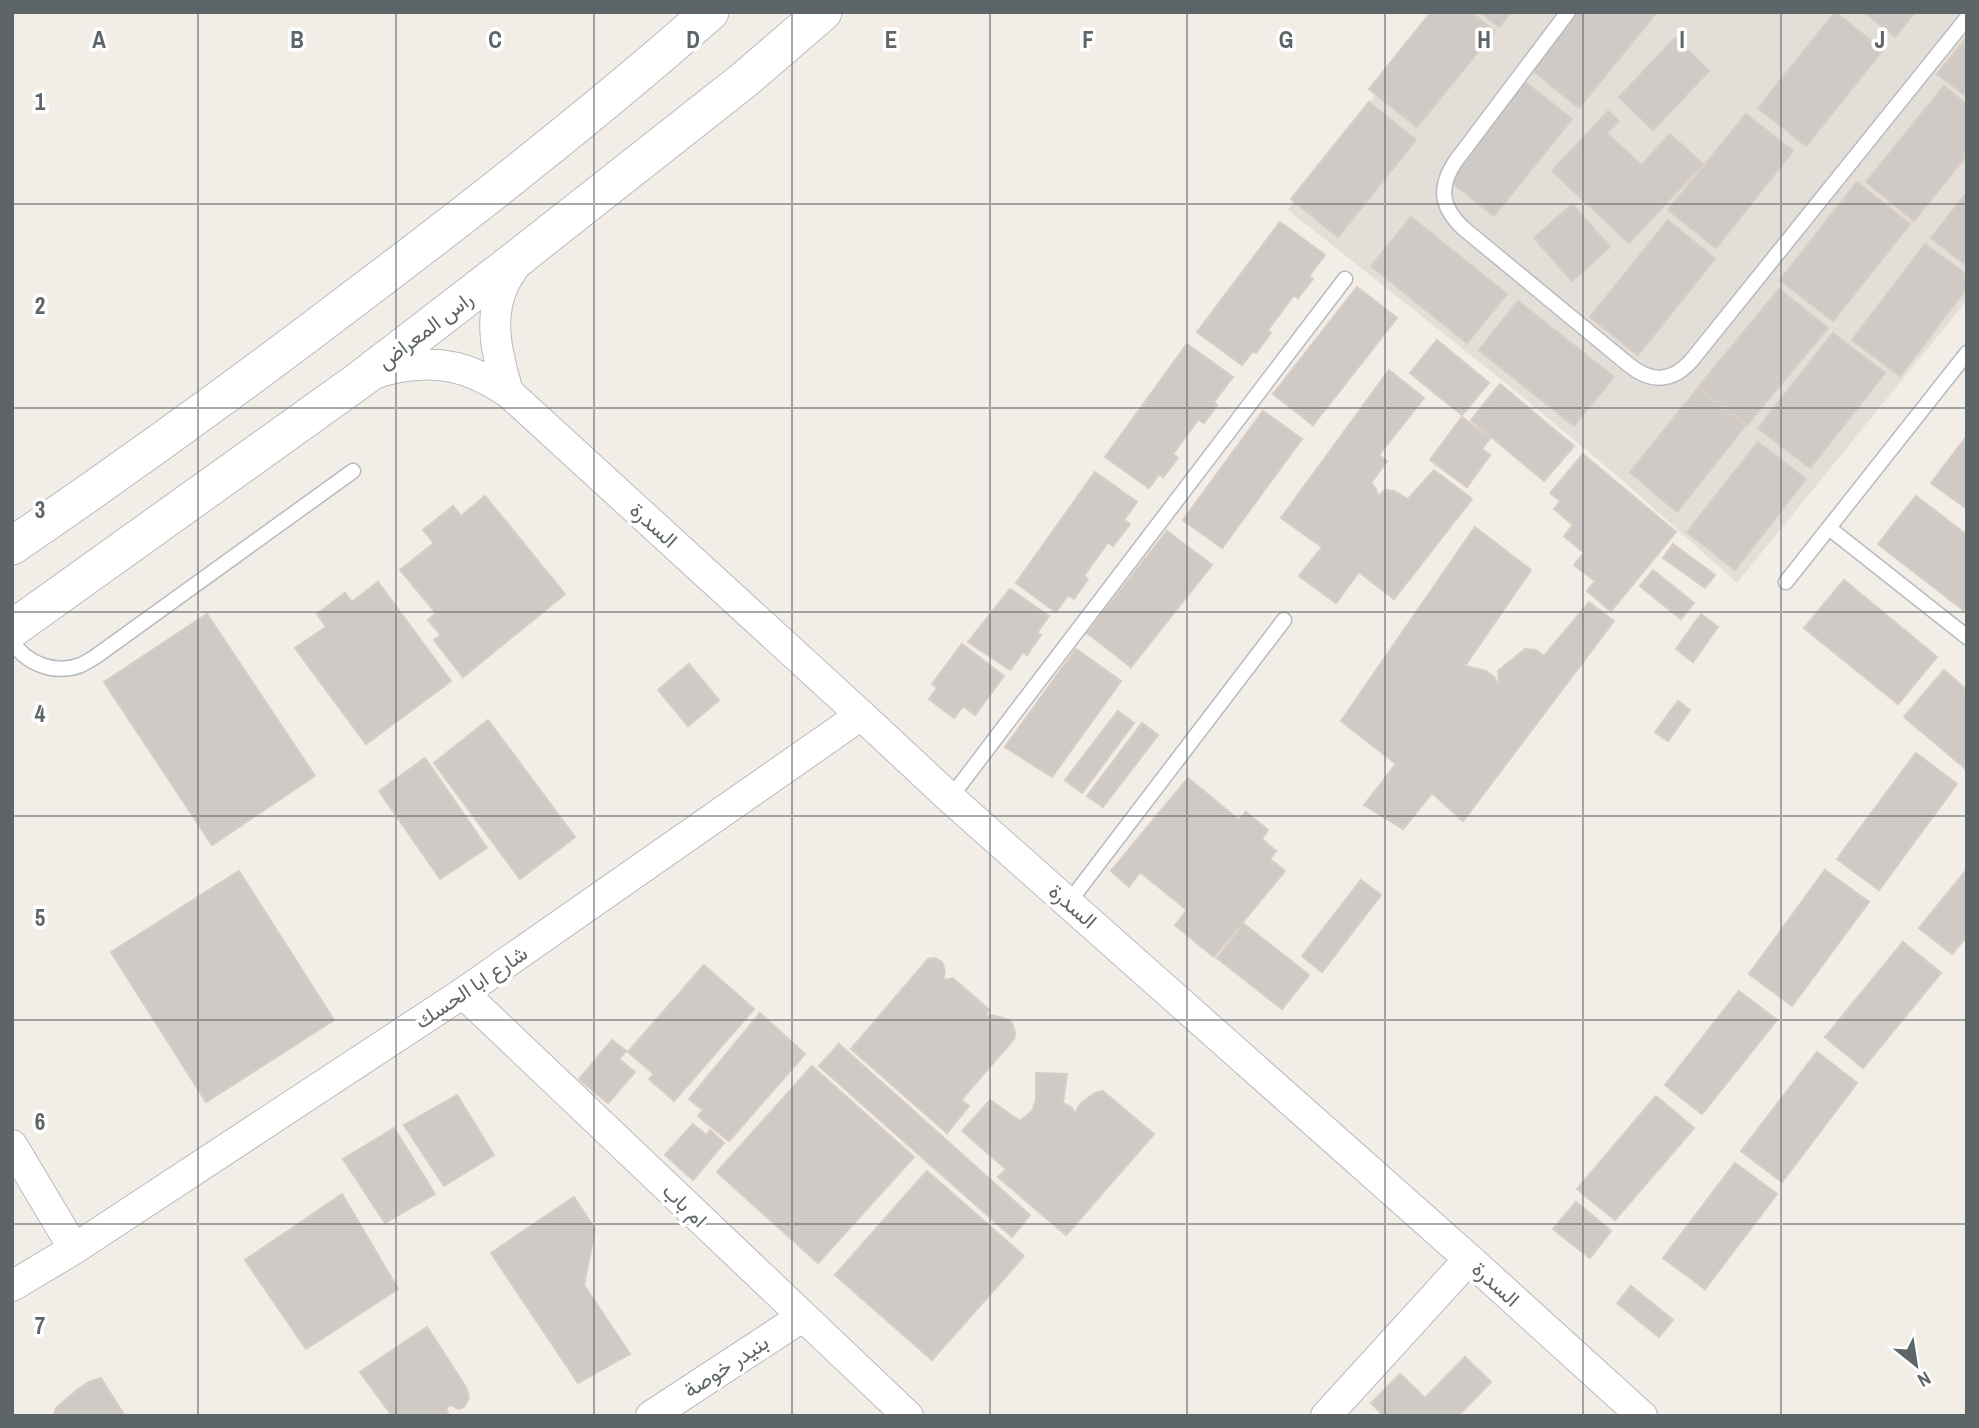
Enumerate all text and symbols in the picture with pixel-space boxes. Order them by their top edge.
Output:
text: A [92,24,106,55]
text: B [290,24,304,55]
text: C [488,24,502,55]
text: D [686,24,700,55]
text: E [885,24,897,55]
text: F [1082,24,1094,55]
text: G [1279,24,1293,55]
text: H [1477,24,1491,55]
text: I [1679,24,1685,55]
text: J [1875,24,1885,55]
text: 1 [35,86,46,117]
street label: راس المعراض [371,284,479,376]
text: 2 [35,290,45,321]
text: 3 [35,494,45,525]
street label: السدرة [624,496,684,554]
text: 4 [35,698,46,729]
street label: السدرة [1043,877,1103,935]
text: 5 [35,902,45,933]
street label: شارع ابا الحسك [409,939,533,1035]
text: 6 [35,1106,45,1137]
street label: ام باب [656,1176,714,1234]
street label: السدرة [1466,1255,1526,1313]
text: 7 [35,1310,45,1341]
street label: بنيدر خوصة [678,1328,774,1404]
north arrow [1881,1330,1951,1400]
text: N [1913,1366,1936,1394]

